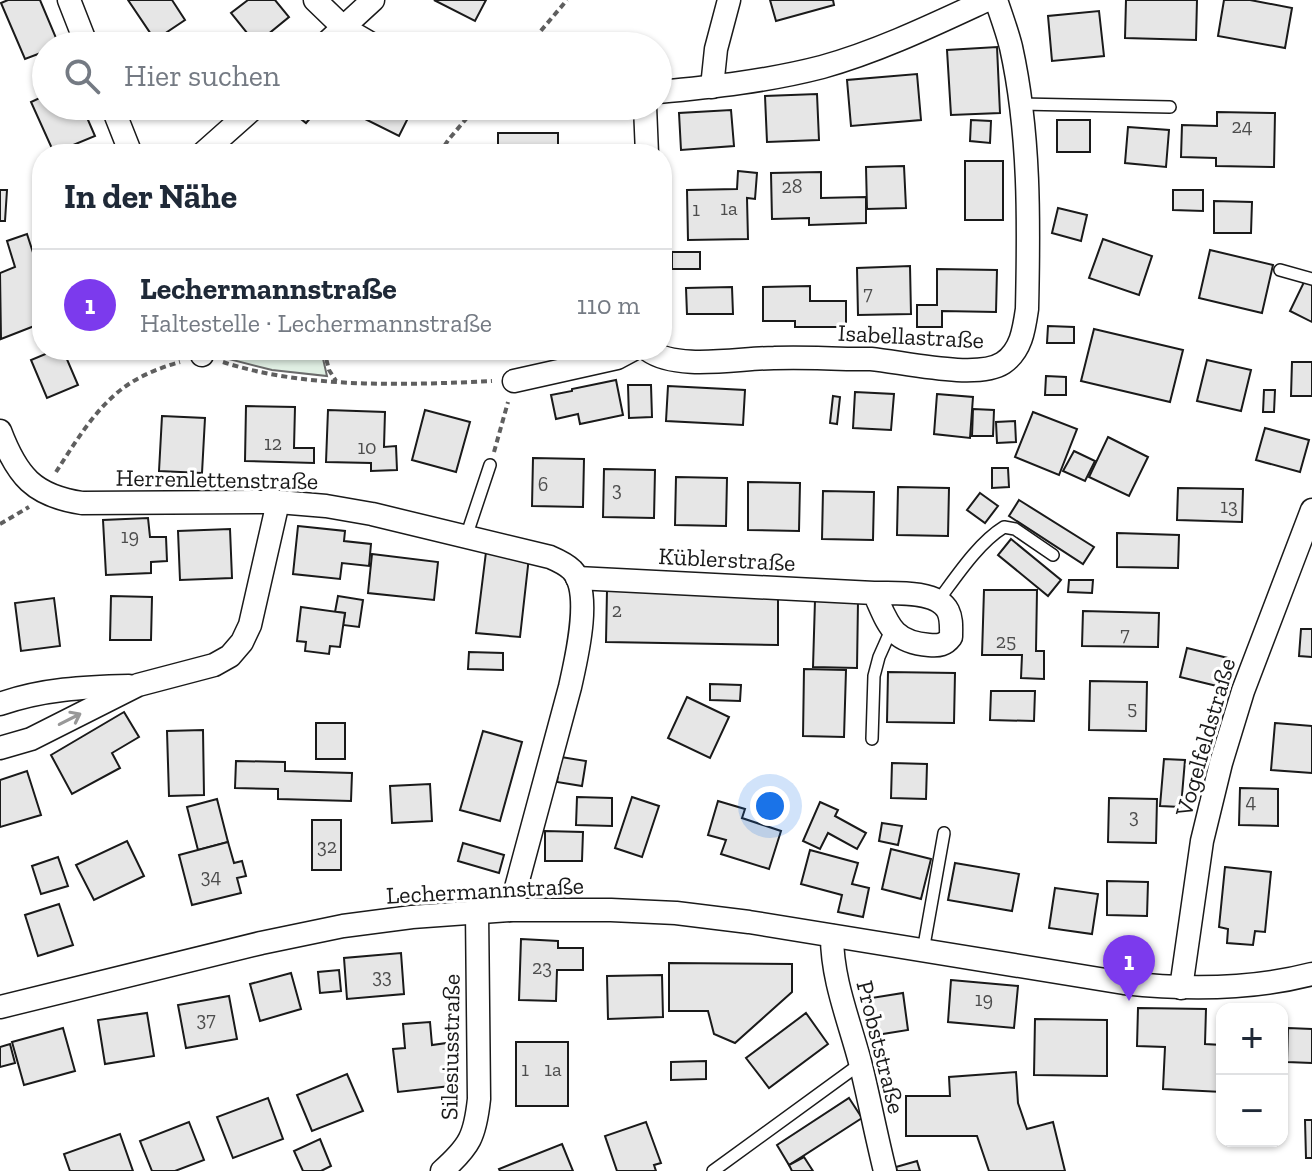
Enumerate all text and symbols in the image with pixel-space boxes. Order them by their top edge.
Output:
search box [32,32,672,120]
icon: search [60,54,104,98]
text: Hier suchen [124,58,280,94]
house number: 24 [1231,114,1253,138]
house number: 28 [781,174,803,198]
text: In der Nähe [64,176,237,217]
house number: 1a [720,196,738,220]
house number: 1 [692,197,700,221]
text: Lechermannstraße [140,271,397,307]
house number: 7 [863,281,873,305]
text: 1 [85,289,95,321]
text: 110 m [577,289,640,321]
text: Haltestelle · Lechermannstraße [140,307,492,339]
street label: Isabellastraße [837,318,985,354]
house number: 12 [264,431,282,455]
house number: 10 [357,435,377,459]
street label: Herrenlettenstraße [115,463,319,495]
house number: 6 [538,472,548,496]
house number: 3 [612,477,622,501]
house number: 13 [1220,494,1238,518]
house number: 19 [121,524,139,548]
street label: Küblerstraße [658,541,796,577]
house number: 2 [612,598,622,622]
house number: 7 [1120,622,1130,646]
house number: 25 [996,629,1016,653]
street label: Vogelfeldstraße [1168,654,1241,821]
house number: 5 [1127,696,1137,720]
one-way arrow [57,711,81,726]
your location [750,786,790,826]
house number: 4 [1246,789,1257,813]
house number: 3 [1129,804,1139,828]
house number: 32 [317,834,337,858]
house number: 34 [201,864,221,888]
street label: Lechermannstraße [385,870,585,910]
pin: 1 [1103,935,1155,1001]
house number: 23 [532,955,552,979]
house number: 33 [372,964,392,988]
street label: Silesiusstraße [434,974,466,1120]
street label: Probststraße [850,977,912,1117]
house number: 19 [975,987,993,1011]
map controls [1216,1003,1288,1147]
button: + [1216,1003,1288,1075]
house number: 37 [196,1007,216,1031]
house number: 1 [521,1057,529,1081]
house number: 1a [544,1057,562,1081]
button: − [1216,1075,1288,1147]

